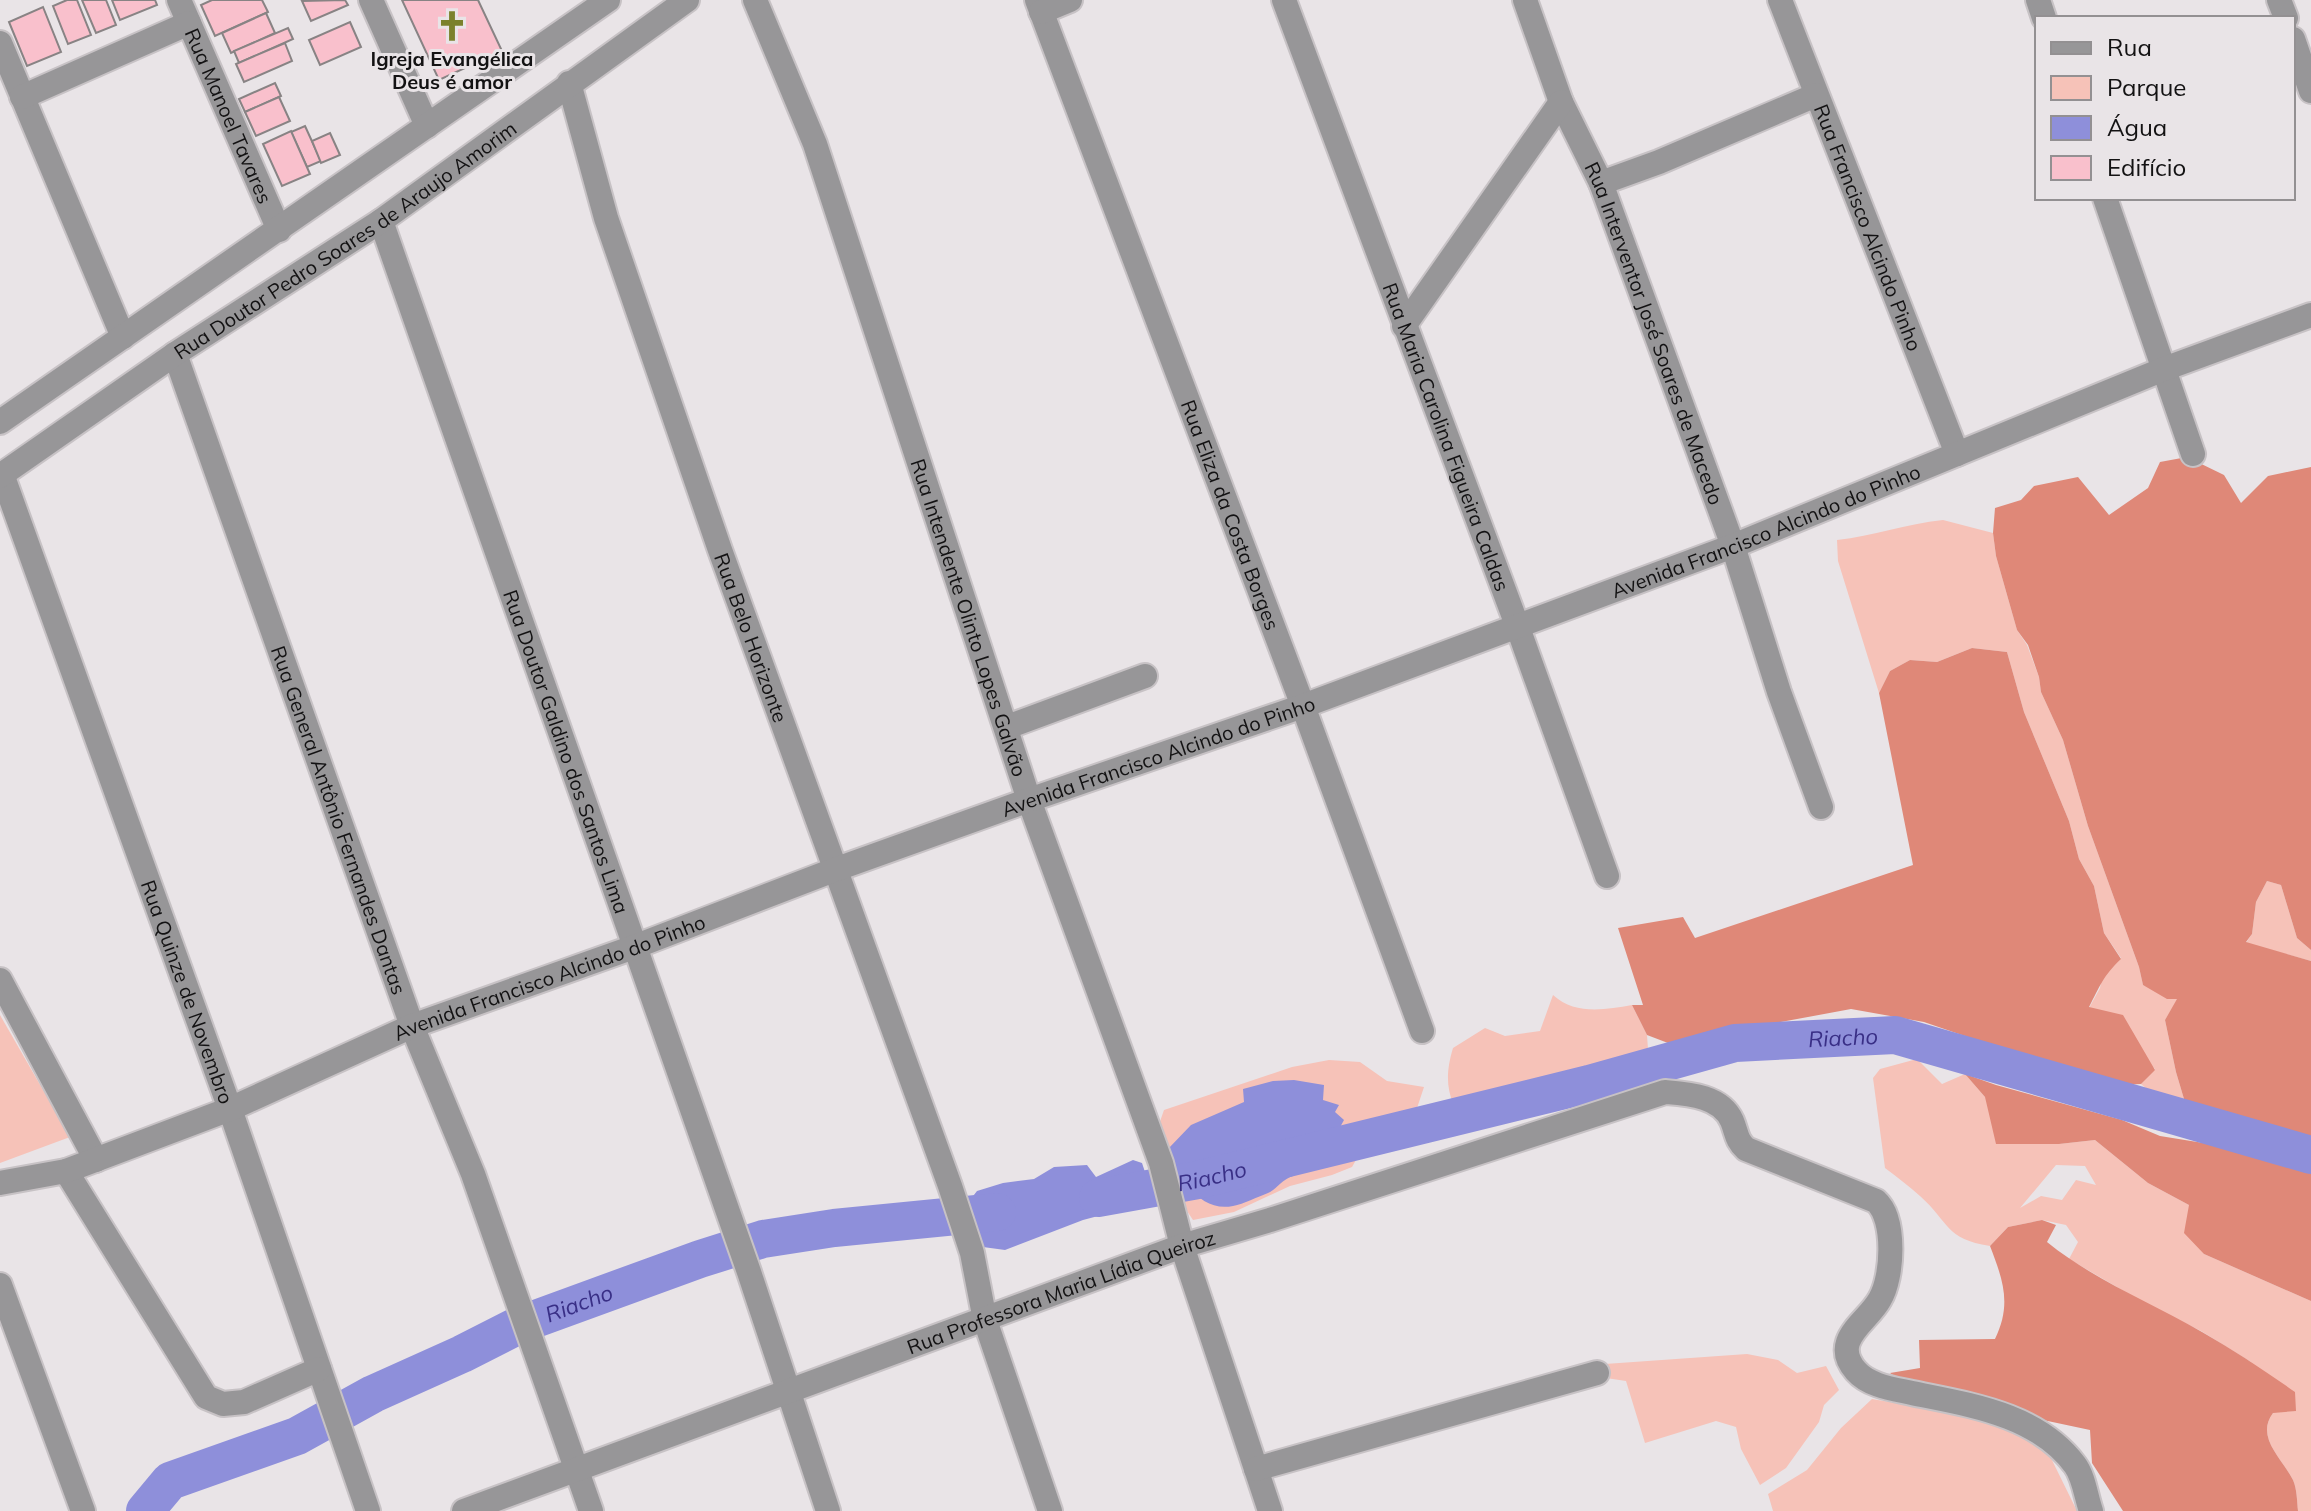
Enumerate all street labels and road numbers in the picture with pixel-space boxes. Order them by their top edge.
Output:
street label: Rua Manoel Tavares [180,24,278,207]
street label: Rua Francisco Alcindo Pinho [1809,100,1928,354]
street label: Rua Doutor Pedro Soares de Araujo Amorim [169,115,521,364]
street label: Rua Interventor José Soares de Macedo [1580,157,1729,508]
street label: Rua Maria Carolina Figueira Caldas [1378,279,1516,594]
street label: Rua Eliza da Costa Borges [1176,396,1286,633]
street label: Rua Intendente Olinto Lopes Galvão [906,455,1033,779]
street label: Avenida Francisco Alcindo do Pinho [1608,458,1924,603]
street label: Rua Belo Horizonte [710,549,794,726]
street label: Rua Doutor Galdino dos Santos Lima [499,586,635,917]
street label: Rua General Antônio Fernandes Dantas [266,642,412,998]
street label: Avenida Francisco Alcindo do Pinho [998,690,1318,821]
street label: Rua Quinze de Novembro [136,876,240,1107]
street label: Avenida Francisco Alcindo do Pinho [389,908,708,1045]
street label: Rua Professora Maria Lídia Queiroz [903,1224,1218,1359]

